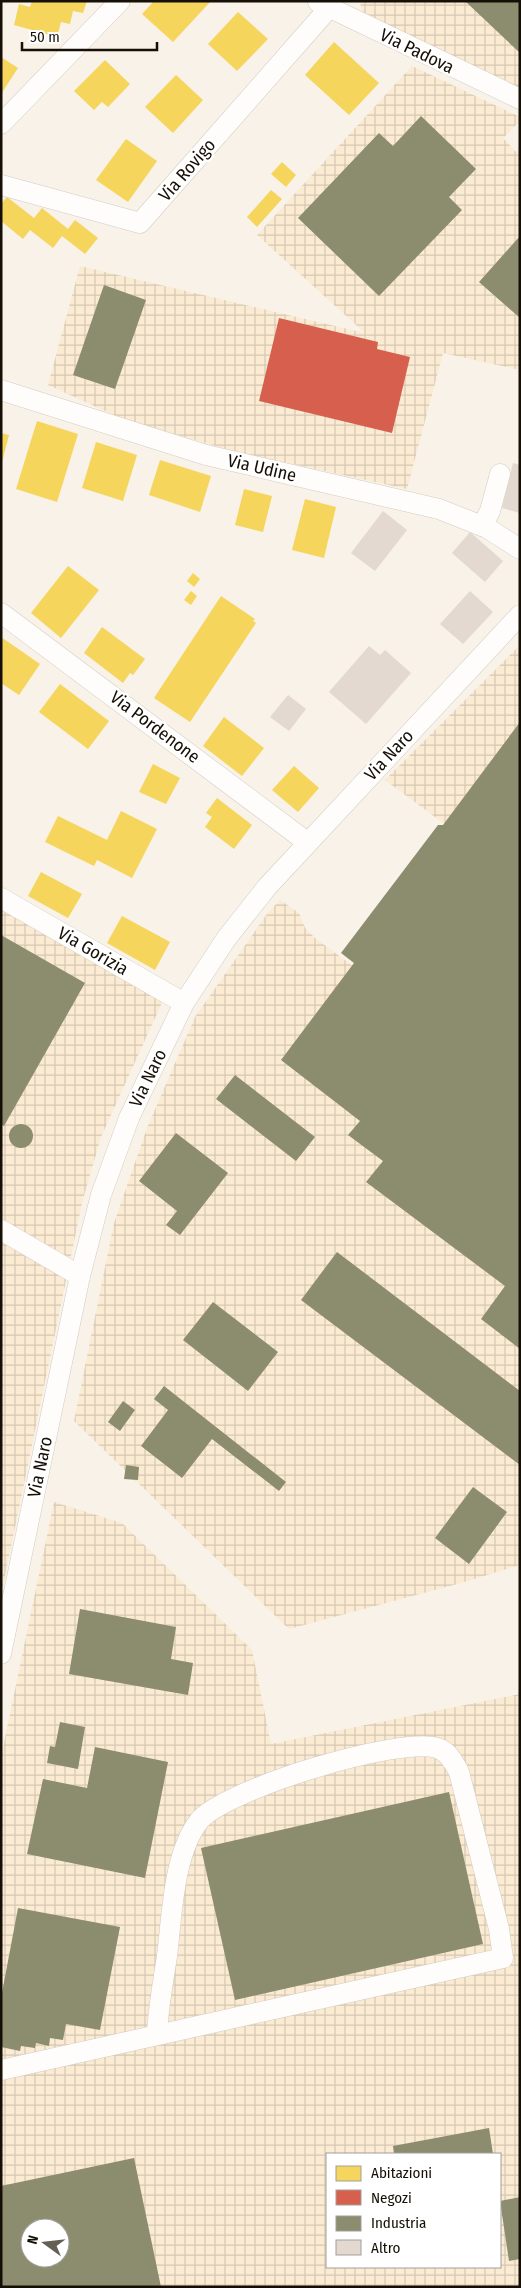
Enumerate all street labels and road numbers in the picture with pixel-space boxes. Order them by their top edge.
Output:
street label: Via Padova [376,24,458,78]
street label: Via Rovigo [154,134,220,206]
street label: Via Udine [225,449,299,487]
street label: Via Pordenone [106,686,204,768]
street label: Via Naro [360,725,418,785]
street label: Via Gorizia [54,922,132,980]
street label: Via Naro [125,1045,171,1111]
street label: Via Naro [23,1435,57,1499]

